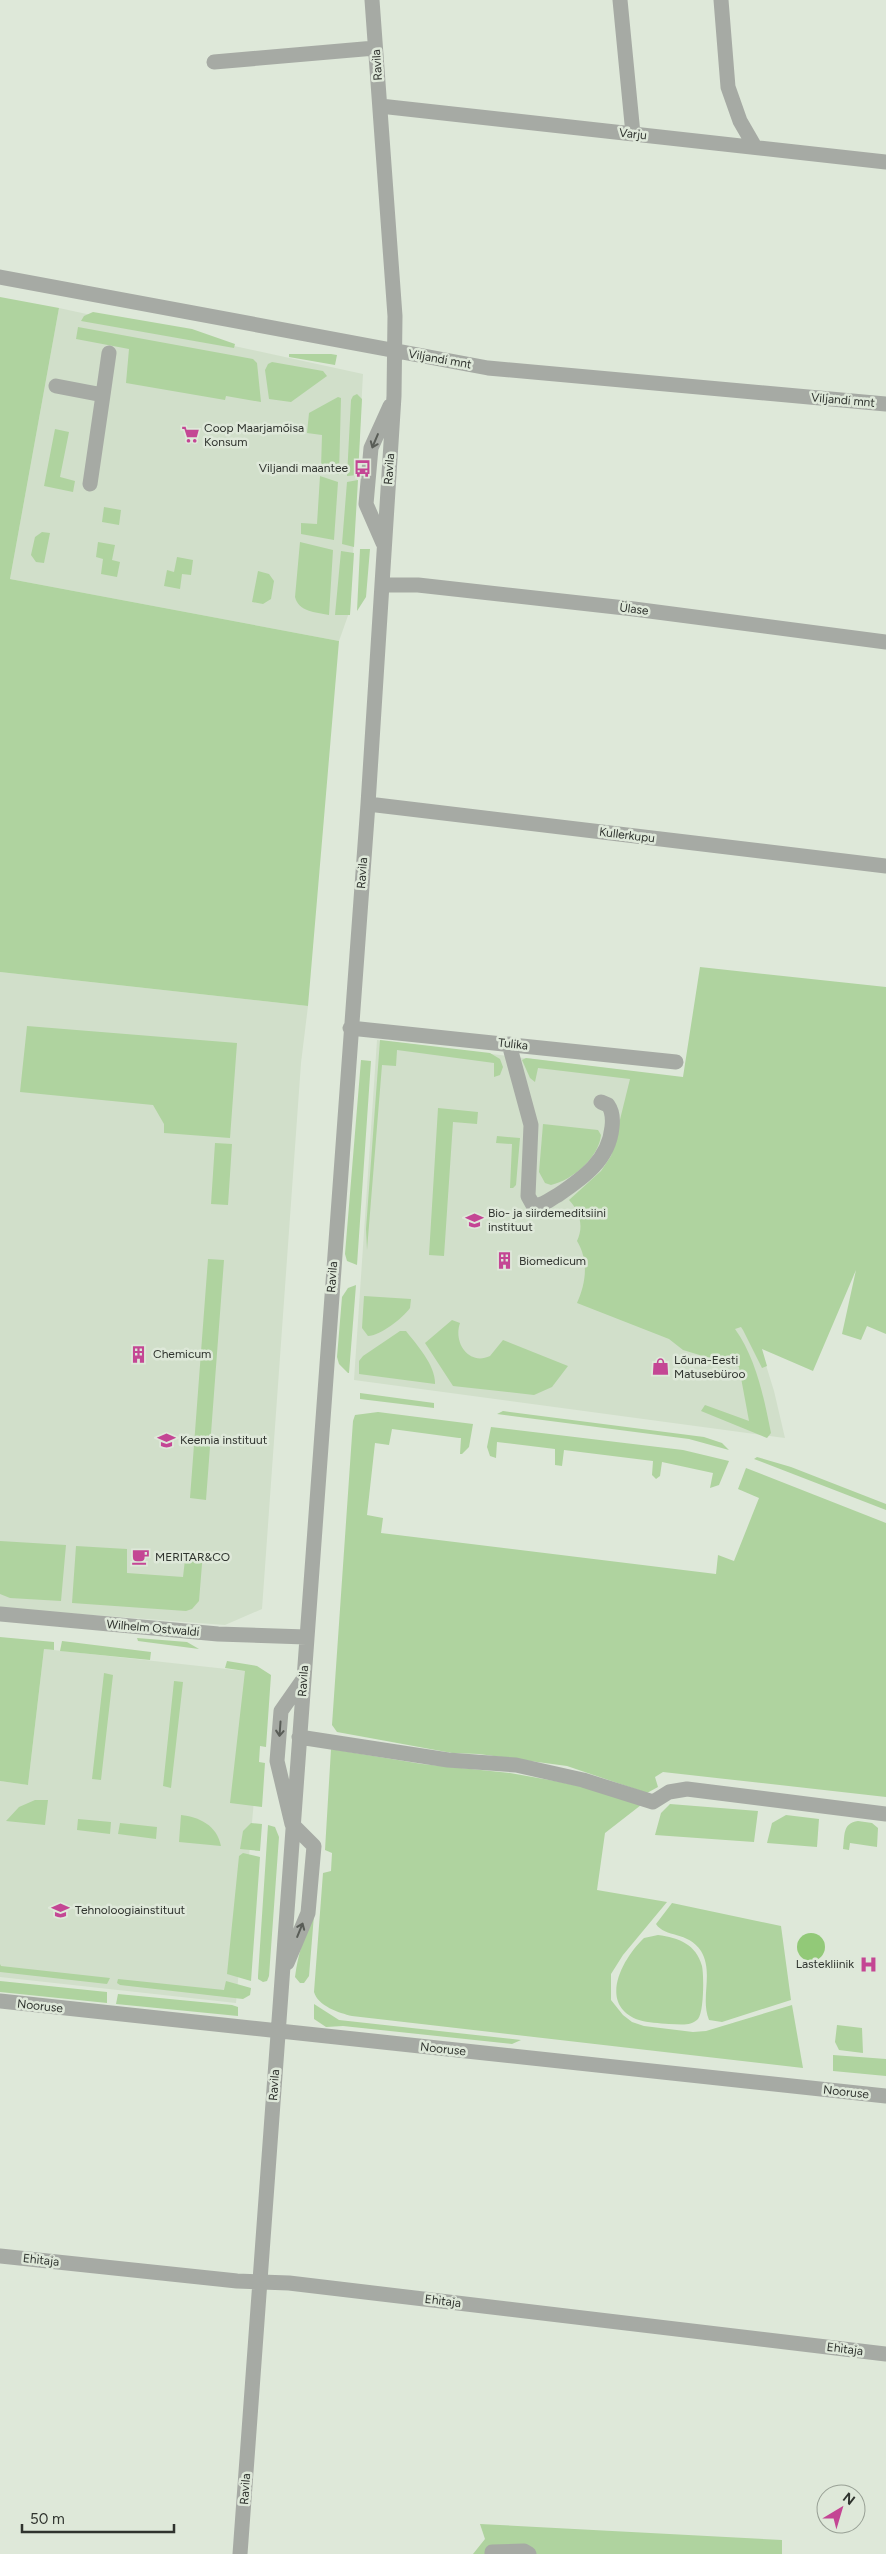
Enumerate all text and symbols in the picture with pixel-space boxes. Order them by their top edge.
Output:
street label: Ravila [369,49,385,81]
street label: Varju [618,126,648,142]
street label: Viljandi mnt [407,347,473,372]
street label: Viljandi mnt [811,390,876,410]
place label: Coop Maarjamõisa Konsum [204,421,304,449]
supermarket icon: Coop Maarjamõisa Konsum [180,425,200,445]
one-way arrow [369,433,379,448]
street label: Ravila [381,453,397,485]
bus stop icon: Viljandi maantee [352,458,372,478]
place label: Viljandi maantee [259,461,348,475]
street label: Ülase [619,600,650,618]
street label: Kullerkupu [598,825,656,845]
street label: Ravila [354,857,370,889]
street label: Tulika [497,1035,529,1053]
place label: Bio- ja siirdemeditsiini instituut [488,1206,606,1234]
school or university icon: Bio- ja siirdemeditsiini instituut [464,1210,484,1230]
building icon: Biomedicum [495,1251,515,1271]
place label: Biomedicum [519,1254,586,1268]
street label: Ravila [324,1261,340,1293]
building icon: Chemicum [129,1344,149,1364]
place label: Chemicum [153,1347,211,1361]
place label: Lõuna-Eesti Matusebüroo [674,1353,745,1381]
shop icon: Lõuna-Eesti Matusebüroo [650,1357,670,1377]
school or university icon: Keemia instituut [156,1430,176,1450]
place label: Keemia instituut [180,1433,268,1447]
cafe icon: MERITAR&CO [131,1547,151,1567]
place label: MERITAR&CO [155,1550,230,1564]
street label: Wilhelm Ostwaldi [106,1617,200,1639]
street label: Ravila [295,1665,311,1697]
one-way arrow [275,1721,284,1737]
school or university icon: Tehnoloogiainstituut [51,1900,71,1920]
place label: Tehnoloogiainstituut [75,1903,186,1917]
one-way arrow [296,1923,306,1938]
hospital icon: Lastekliinik [858,1954,878,1974]
place label: Lastekliinik [796,1957,854,1971]
street label: Nooruse [16,1997,64,2015]
street label: Nooruse [419,2040,467,2058]
street label: Ravila [266,2069,282,2101]
street label: Nooruse [822,2083,870,2101]
street label: Ehitaja [22,2251,60,2269]
street label: Ehitaja [424,2292,462,2310]
street label: Ehitaja [826,2340,864,2358]
street label: Ravila [237,2473,253,2505]
north arrow [816,2484,866,2534]
text: N [839,2489,858,2509]
scale bar [22,2502,175,2534]
text: 50 m [30,2510,65,2528]

